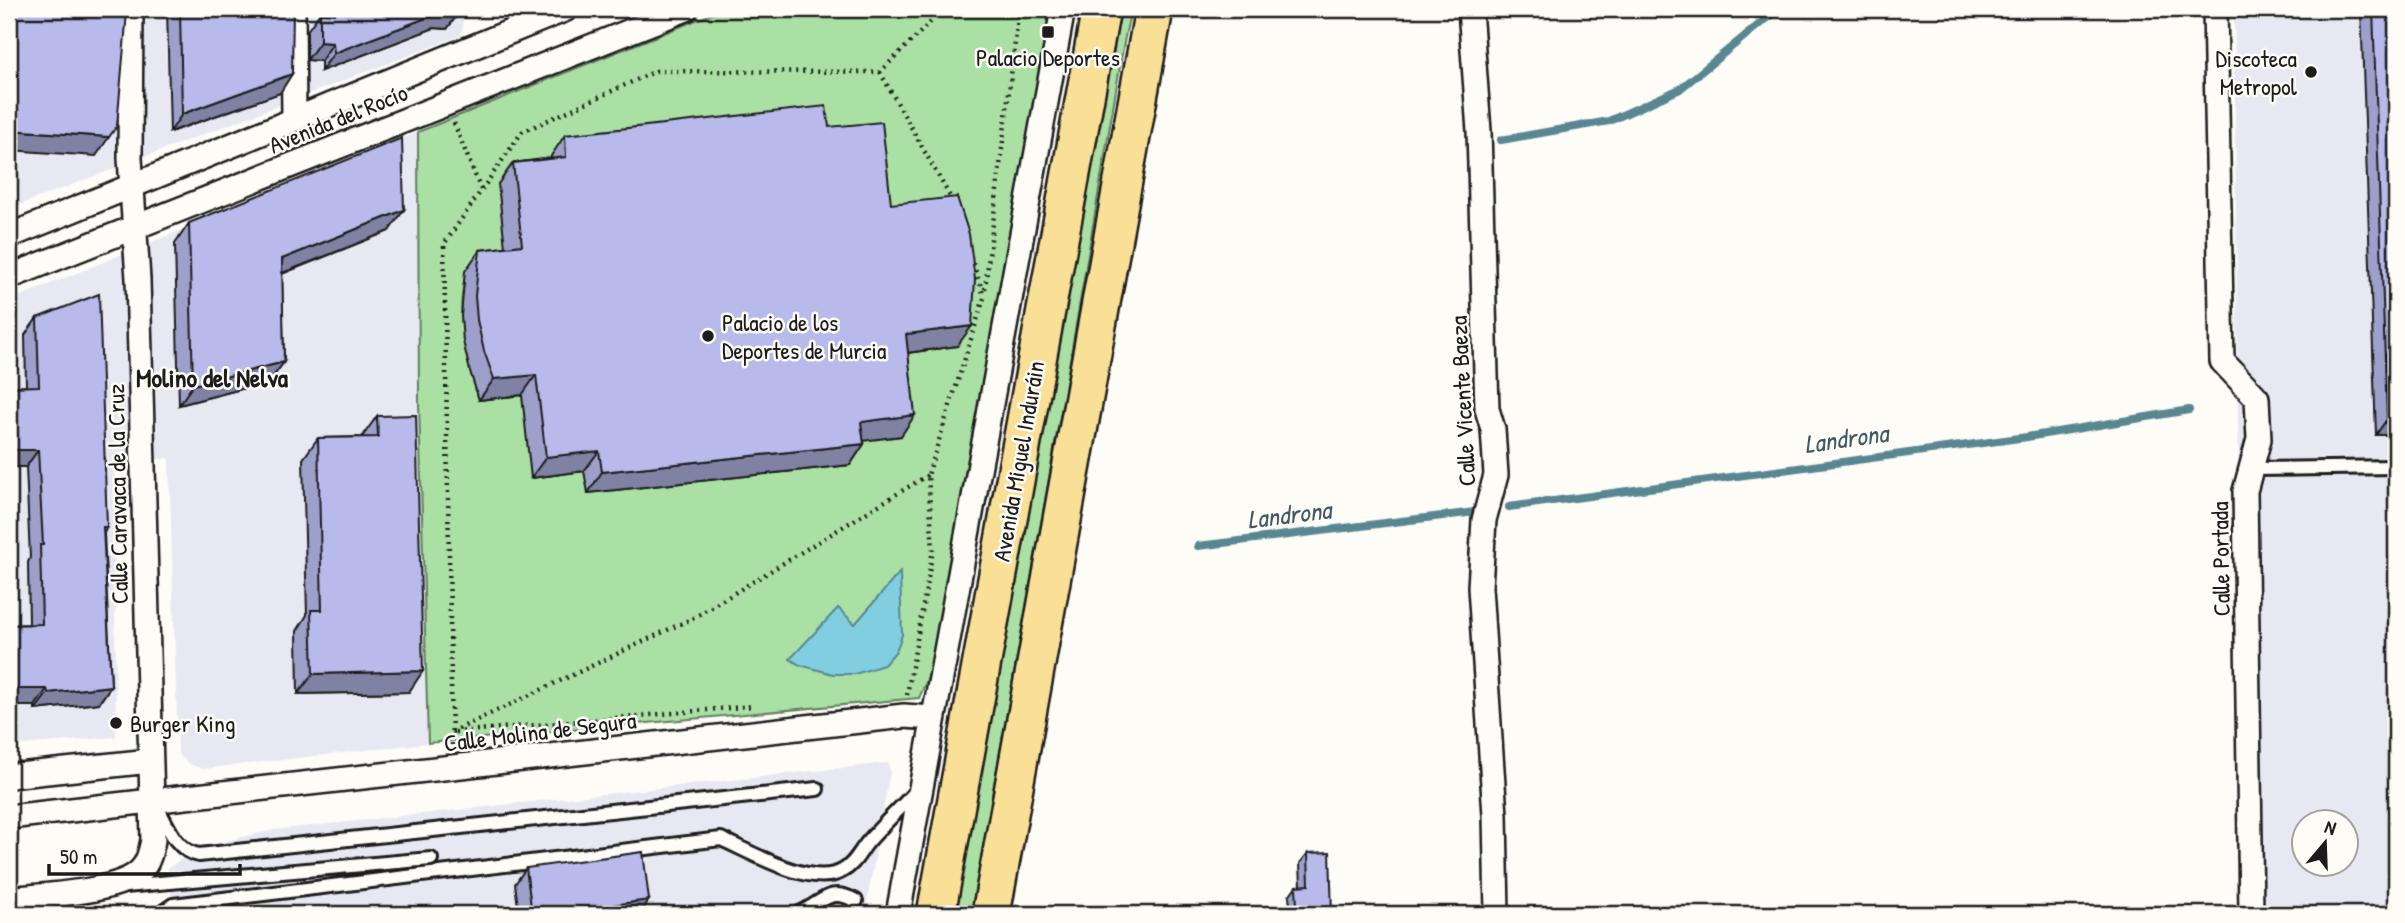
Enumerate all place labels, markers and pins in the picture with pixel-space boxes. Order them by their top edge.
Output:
marker: Palacio Deportes [1040,24,1056,40]
place label: Palacio Deportes [976,41,1120,73]
place label: Discoteca Metropol [2215,42,2298,102]
marker: Discoteca Metropol [2303,64,2319,80]
place label: Palacio de los Deportes de Murcia [722,306,886,366]
marker: Palacio de los Deportes de Murcia [700,328,716,344]
place label: Burger King [130,707,235,739]
marker: Burger King [108,715,124,731]

